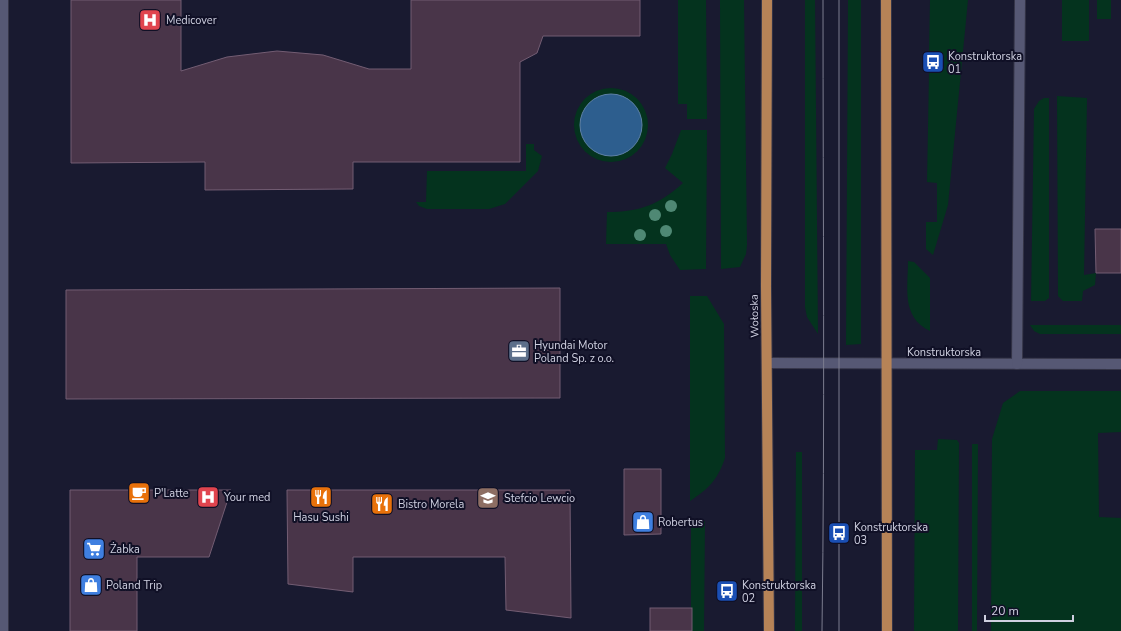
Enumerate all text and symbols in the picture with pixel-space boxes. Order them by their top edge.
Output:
hospital icon: Medicover [137,7,163,33]
place label: Medicover [166,13,217,28]
bus stop icon: Konstruktorska 01 [920,49,946,75]
place label: Konstruktorska 01 [948,49,1022,77]
street label: Wołoska [747,294,762,338]
office icon: Hyundai Motor Poland Sp. z o.o. [506,338,532,364]
place label: Hyundai Motor Poland Sp. z o.o. [534,338,614,366]
street label: Konstruktorska [907,345,981,360]
cafe icon: P'Latte [126,480,152,506]
hospital icon: Your med [195,484,221,510]
restaurant icon: Hasu Sushi [308,484,334,510]
school or university icon: Stefcio Lewcio [475,485,501,511]
place label: P'Latte [154,486,189,501]
place label: Your med [223,490,270,505]
restaurant icon: Bistro Morela [369,491,395,517]
place label: Stefcio Lewcio [504,491,575,506]
place label: Bistro Morela [398,497,464,512]
shop icon: Robertus [630,509,656,535]
place label: Hasu Sushi [293,510,349,525]
place label: Robertus [658,515,703,530]
bus stop icon: Konstruktorska 03 [826,520,852,546]
place label: Konstruktorska 03 [854,520,928,548]
supermarket icon: Żabka [81,536,107,562]
place label: Żabka [110,542,140,557]
shop icon: Poland Trip [78,572,104,598]
place label: Poland Trip [106,578,162,593]
bus stop icon: Konstruktorska 02 [714,578,740,604]
place label: Konstruktorska 02 [742,578,816,606]
scale bar [985,597,1073,623]
text: 20 m [991,603,1019,619]

